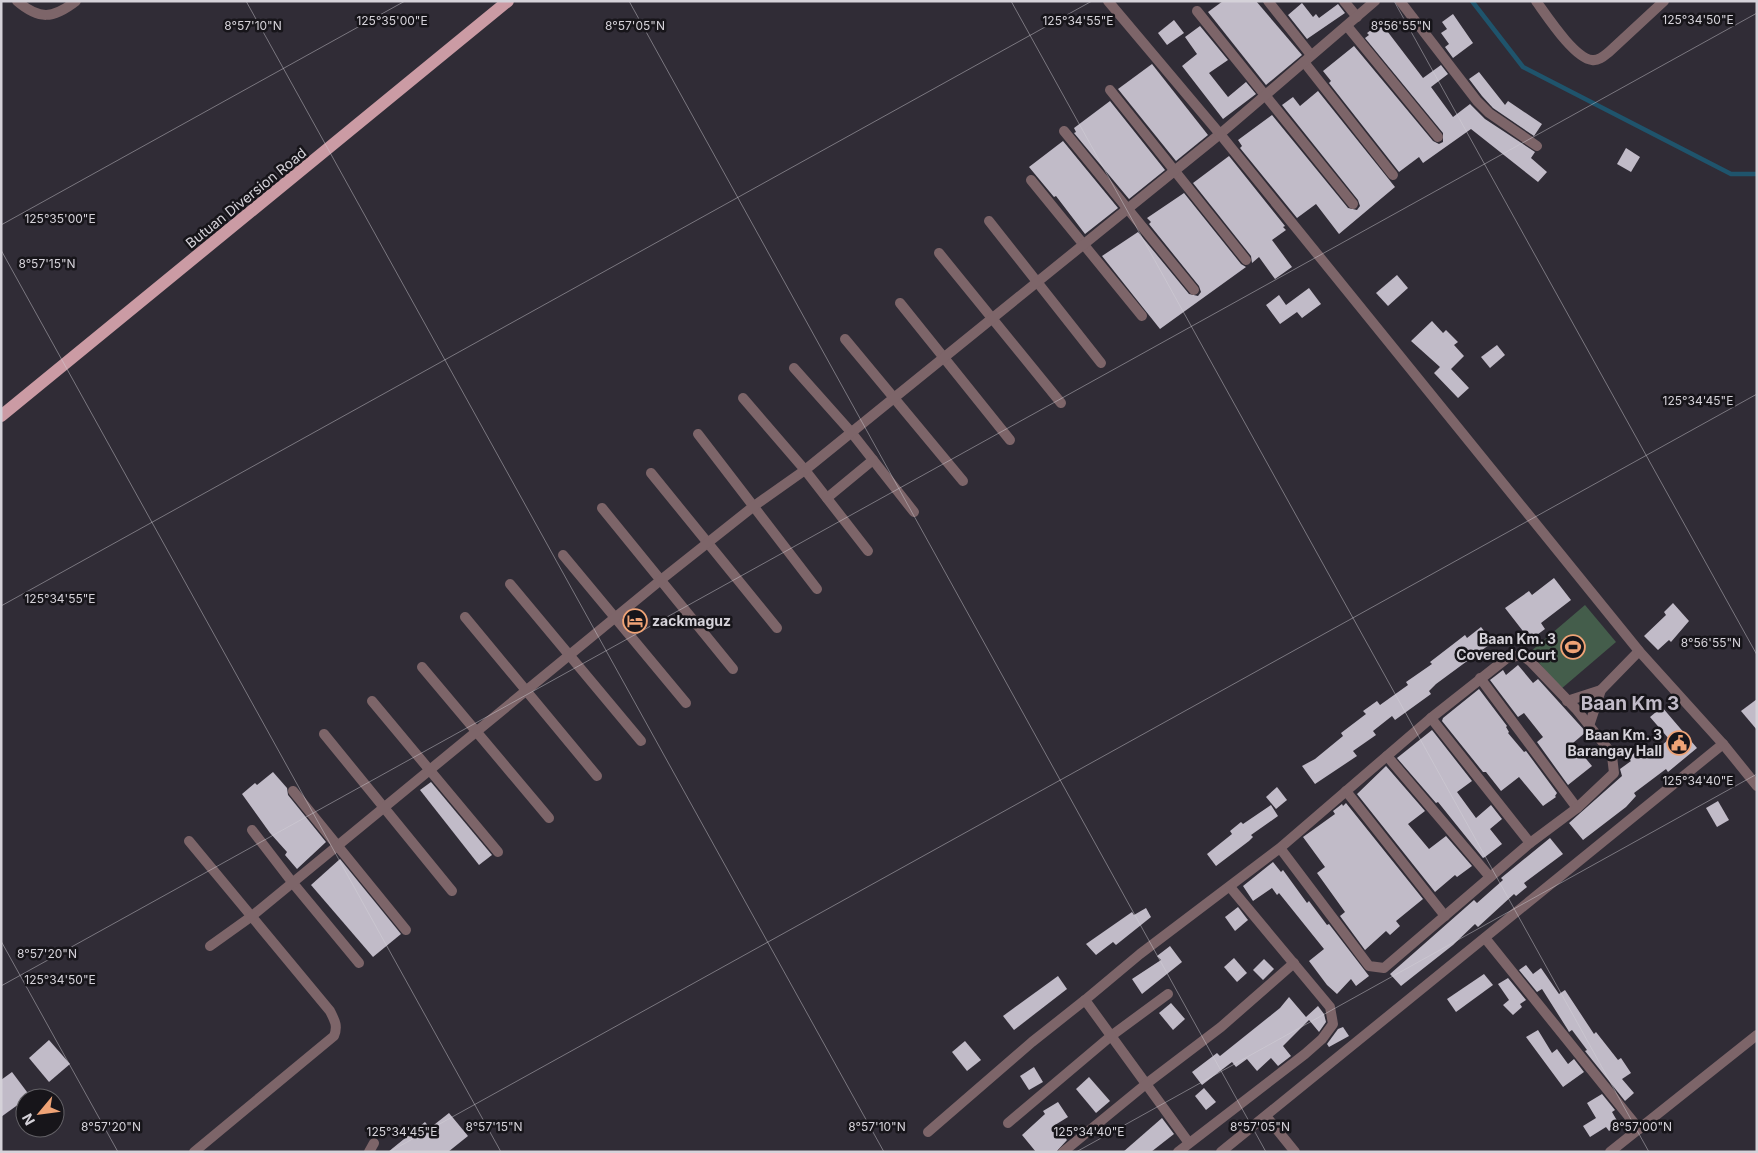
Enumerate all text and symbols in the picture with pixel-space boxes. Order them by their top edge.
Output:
text: 125°34'50"E [1662,12,1734,27]
text: 125°35'00"E [356,13,428,28]
text: 125°34'55"E [1042,13,1114,28]
text: 8°57'10"N [224,18,282,33]
text: 8°57'05"N [605,18,665,33]
text: 8°56'55"N [1371,18,1431,33]
street label: Butuan Diversion Road [182,144,309,251]
text: 125°35'00"E [24,211,96,226]
text: 8°57'15"N [18,256,76,271]
text: 125°34'45"E [1663,393,1733,408]
text: 125°34'55"E [24,591,96,606]
hotel icon: zackmaguz [622,608,648,634]
place label: zackmaguz [652,612,731,629]
place label: Baan Km. 3 Covered Court [1456,630,1556,663]
sports icon: Baan Km. 3 Covered Court [1560,634,1586,660]
text: 8°56'55"N [1681,635,1741,650]
district label: Baan Km 3 [1581,692,1679,715]
place label: Baan Km. 3 Barangay Hall [1568,726,1662,759]
public building icon: Baan Km. 3 Barangay Hall [1666,730,1692,756]
text: 125°34'40"E [1662,773,1734,788]
text: 8°57'20"N [17,946,77,961]
text: 125°34'50"E [24,972,96,987]
north arrow [15,1088,65,1138]
text: N [18,1111,38,1128]
text: 8°57'20"N [81,1119,141,1134]
text: 8°57'15"N [465,1119,523,1134]
text: 8°57'10"N [848,1119,906,1134]
text: 8°57'05"N [1230,1119,1290,1134]
text: 8°57'00"N [1612,1119,1672,1134]
text: 125°34'45"E [367,1124,437,1139]
text: 125°34'40"E [1053,1124,1125,1139]

